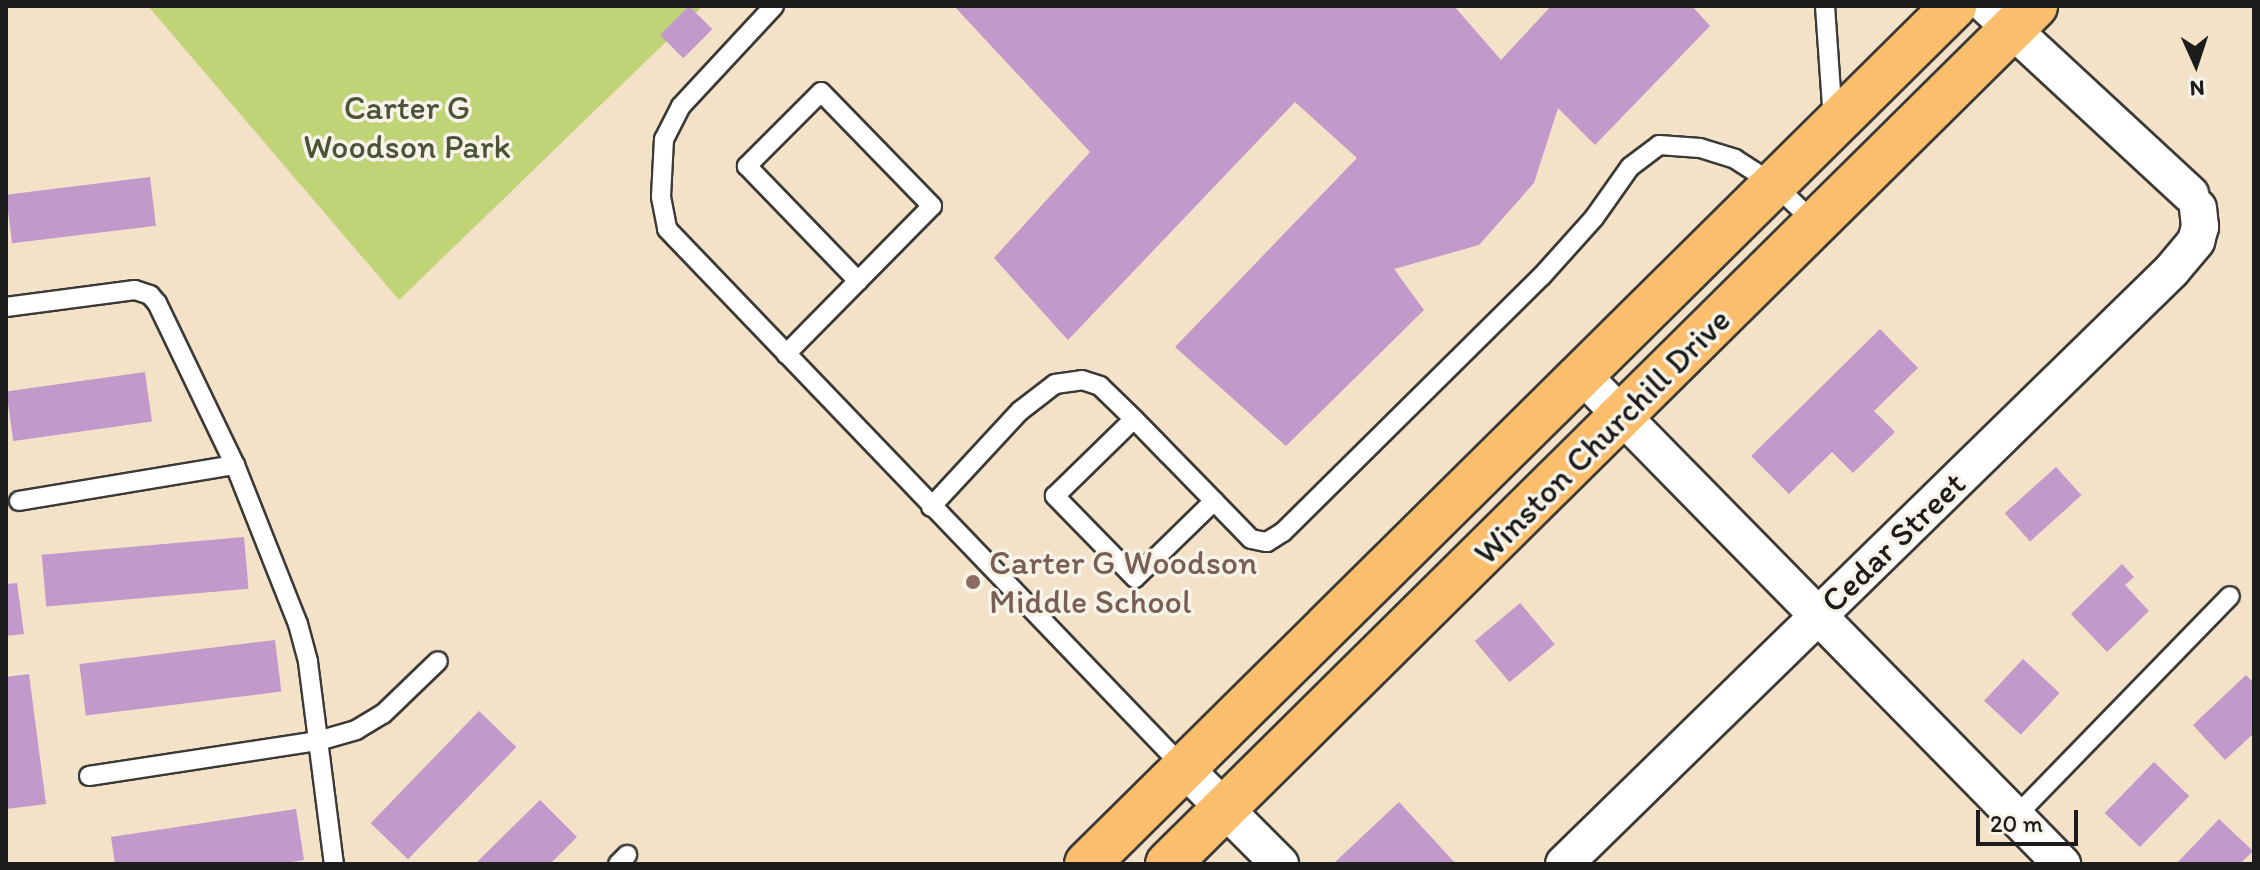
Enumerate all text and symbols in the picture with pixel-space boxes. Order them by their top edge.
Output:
north arrow [2156,24,2236,104]
text: N [2189,75,2205,102]
park label: Carter G Woodson Park [303,87,511,166]
street label: Winston Churchill Drive [1465,299,1739,573]
street label: Cedar Street [1813,463,1973,621]
place label: Carter G Woodson Middle School [989,542,1256,622]
marker: Carter G Woodson Middle School [964,573,982,591]
scale bar [1980,794,2082,844]
text: 20 m [1990,809,2043,838]

